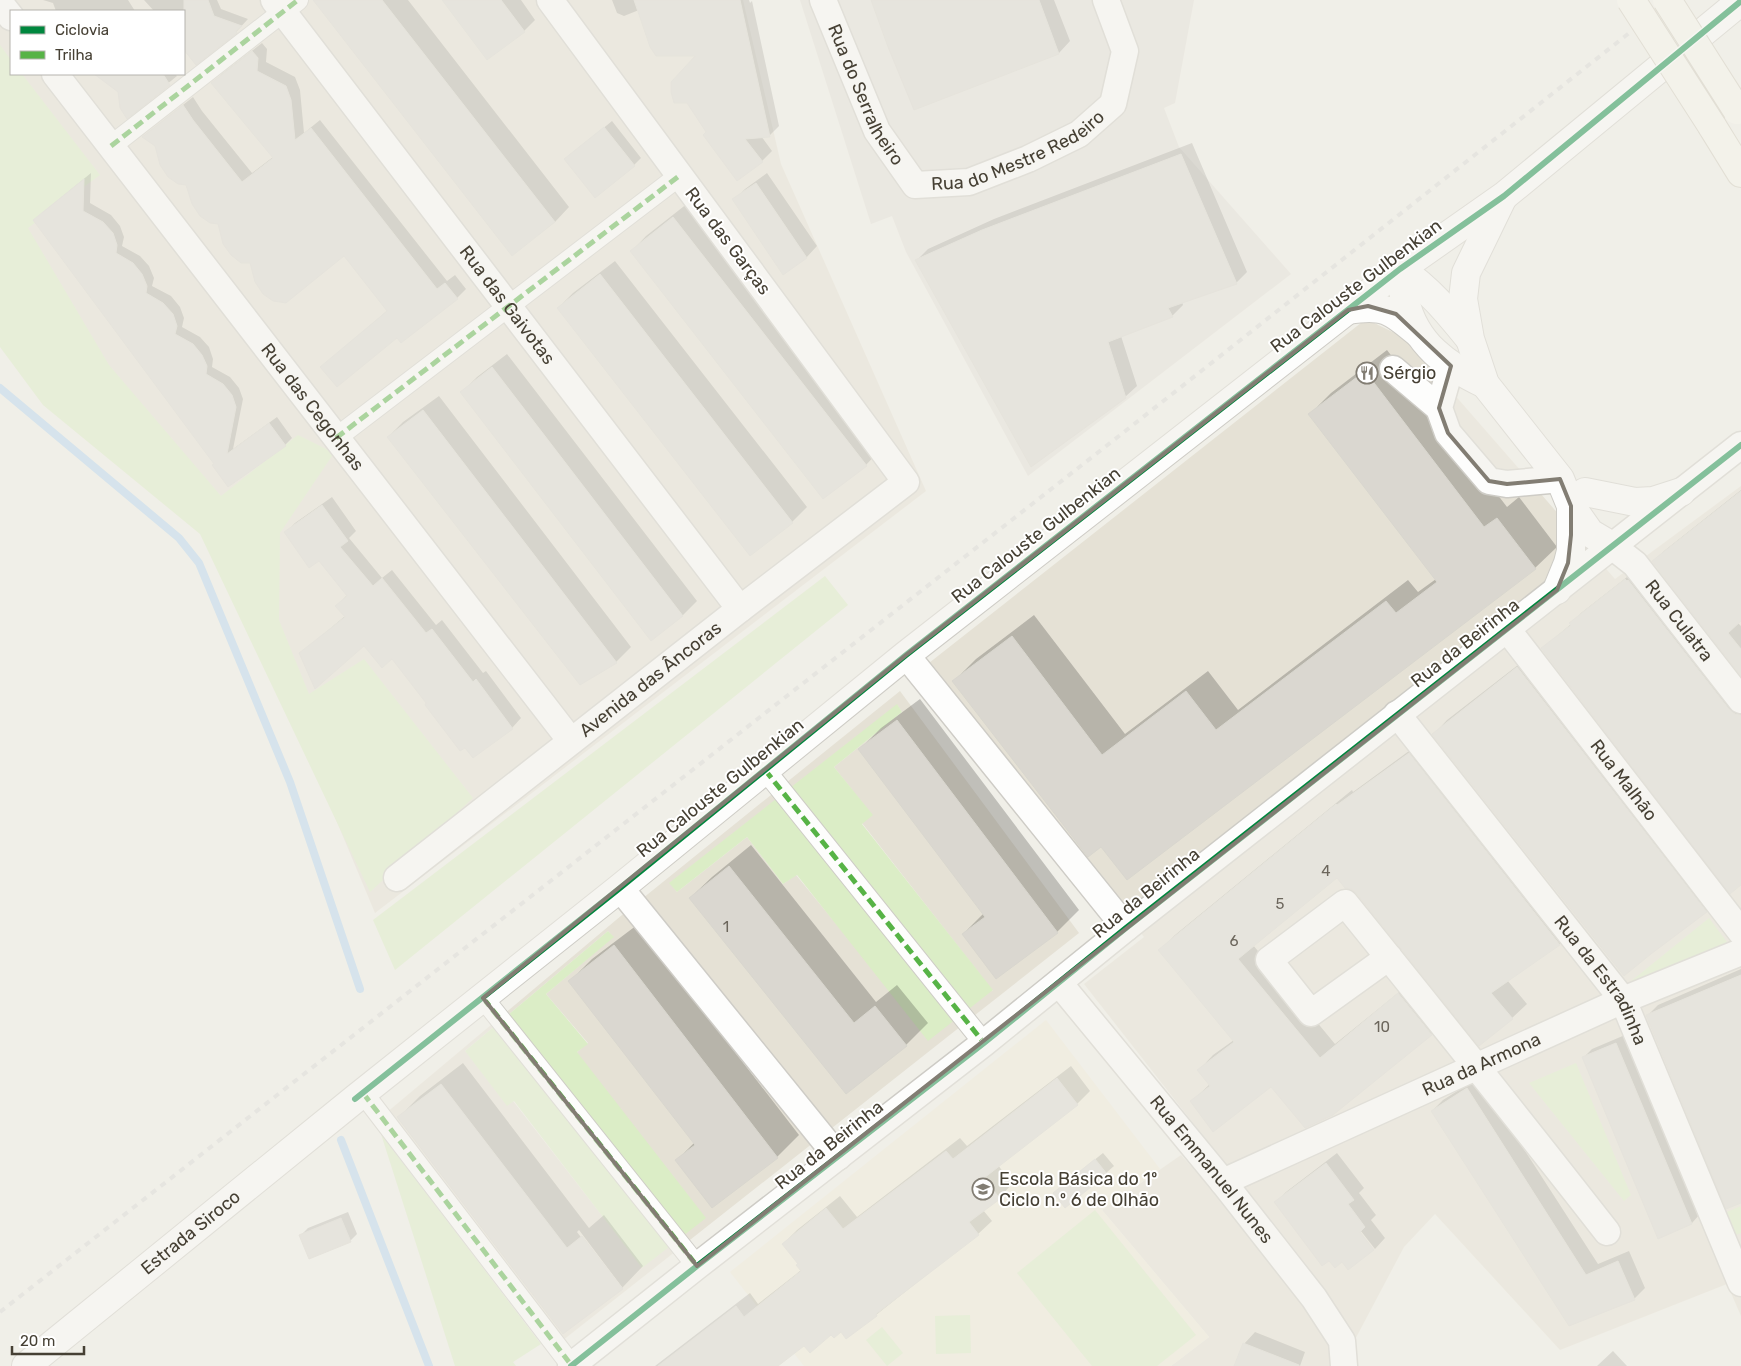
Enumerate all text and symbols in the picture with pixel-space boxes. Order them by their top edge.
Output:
legend [10,10,185,75]
text: Ciclovia [55,21,109,39]
street label: Rua do Serralheiro [823,21,909,170]
text: Trilha [55,46,93,64]
street label: Rua do Mestre Redeiro [931,106,1109,195]
street label: Rua das Garças [680,183,776,299]
street label: Rua Calouste Gulbenkian [1266,214,1446,358]
street label: Rua das Gaivotas [455,241,560,369]
street label: Rua das Cegonhas [256,339,369,475]
restaurant icon: Sérgio [1355,361,1379,385]
place label: Sérgio [1383,362,1436,384]
street label: Rua Calouste Gulbenkian [947,462,1125,608]
street label: Rua Culatra [1640,575,1718,666]
street label: Rua da Beirinha [1406,594,1524,692]
street label: Avenida das Âncoras [575,617,726,742]
street label: Rua Calouste Gulbenkian [632,714,808,862]
street label: Rua Malhão [1585,735,1662,825]
street label: Rua da Beirinha [1088,843,1204,943]
house number: 4 [1321,862,1331,880]
house number: 5 [1276,895,1285,913]
street label: Rua da Estradinha [1549,911,1652,1048]
house number: 1 [723,918,729,936]
house number: 6 [1229,932,1239,950]
house number: 10 [1374,1018,1390,1036]
street label: Rua da Armona [1419,1028,1544,1101]
street label: Rua Emmanuel Nunes [1145,1091,1278,1248]
street label: Rua da Beirinha [770,1096,888,1194]
place label: Escola Básica do 1º Ciclo n.º 6 de Olhão [999,1168,1159,1211]
school or university icon: Escola Básica do 1º Ciclo n.º 6 de Olhão [971,1177,995,1201]
street label: Estrada Siroco [136,1186,245,1279]
scale bar [12,1324,85,1356]
text: 20 m [20,1332,55,1350]

